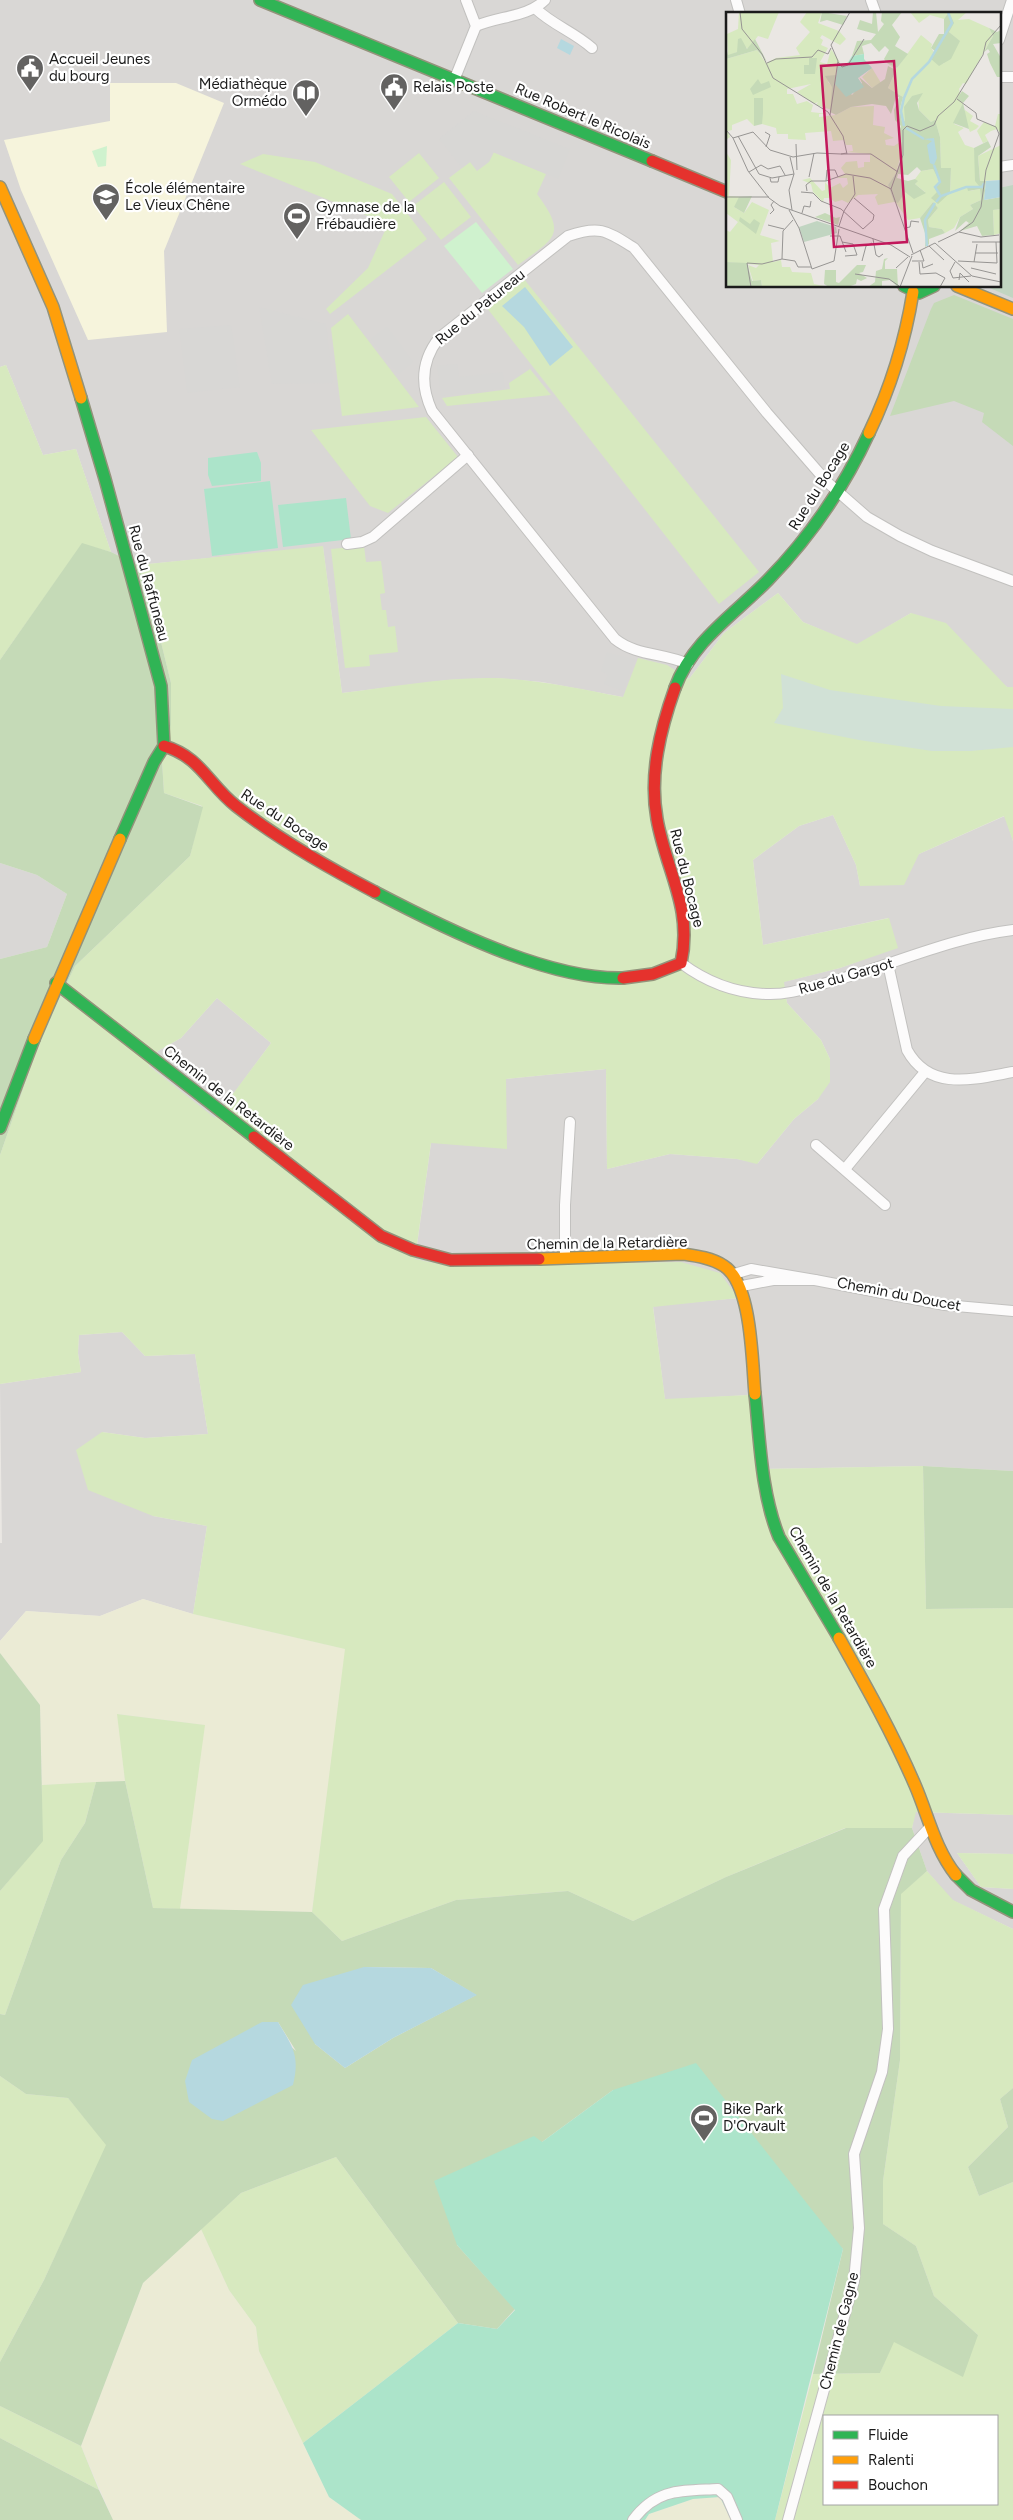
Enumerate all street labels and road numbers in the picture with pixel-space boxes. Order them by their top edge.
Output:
street label: Rue Robert le Ricolais [513,79,653,153]
street label: Rue du Patureau [432,265,528,349]
street label: Rue du Bocage [785,438,853,534]
street label: Rue du Raffuneau [125,523,173,643]
street label: Rue du Bocage [238,785,332,855]
street label: Rue du Bocage [666,827,708,929]
street label: Rue du Gargot [797,954,896,998]
street label: Chemin de la Retardière [160,1041,298,1155]
street label: Chemin de la Retardière [526,1233,688,1253]
street label: Chemin du Doucet [835,1273,963,1315]
street label: Chemin de la Retardière [785,1523,881,1671]
street label: Chemin de Gagne [816,2270,862,2392]

